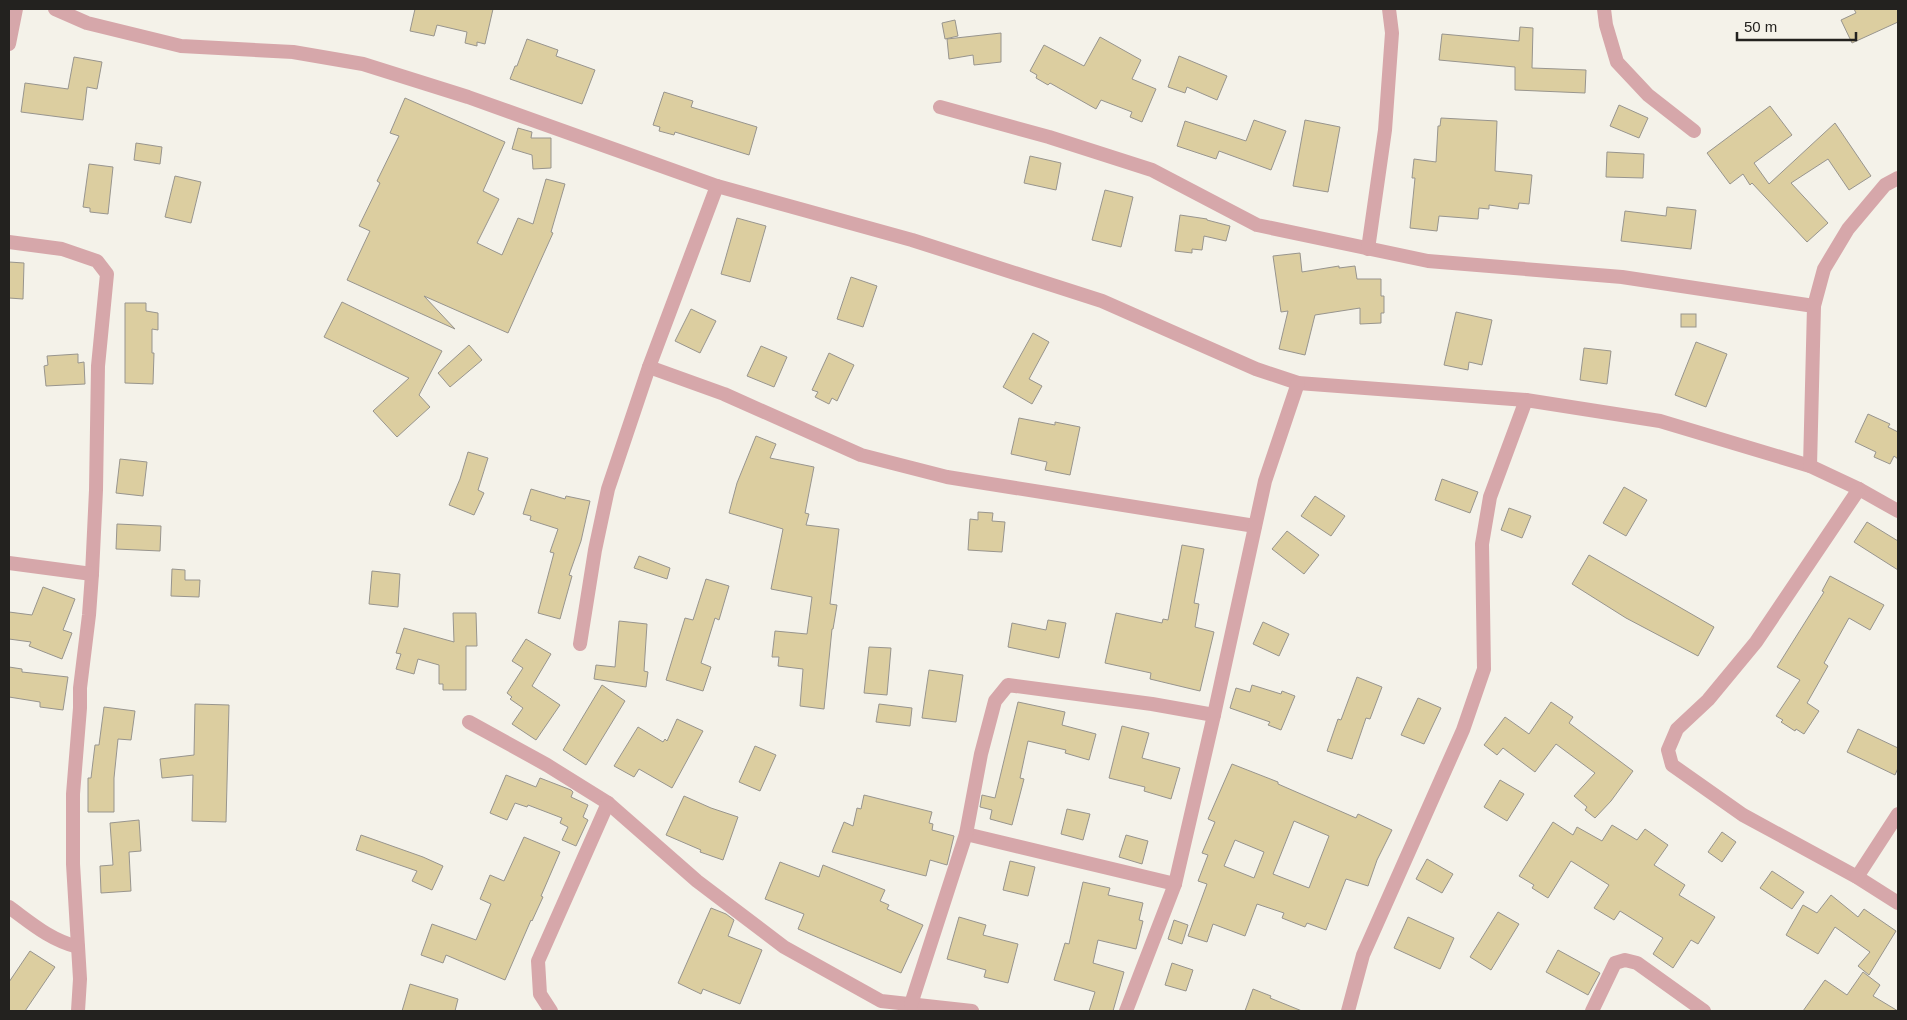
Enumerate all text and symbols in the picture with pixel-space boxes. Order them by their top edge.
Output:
scale bar [1737,10,1856,42]
text: 50 m [1744,18,1777,35]

